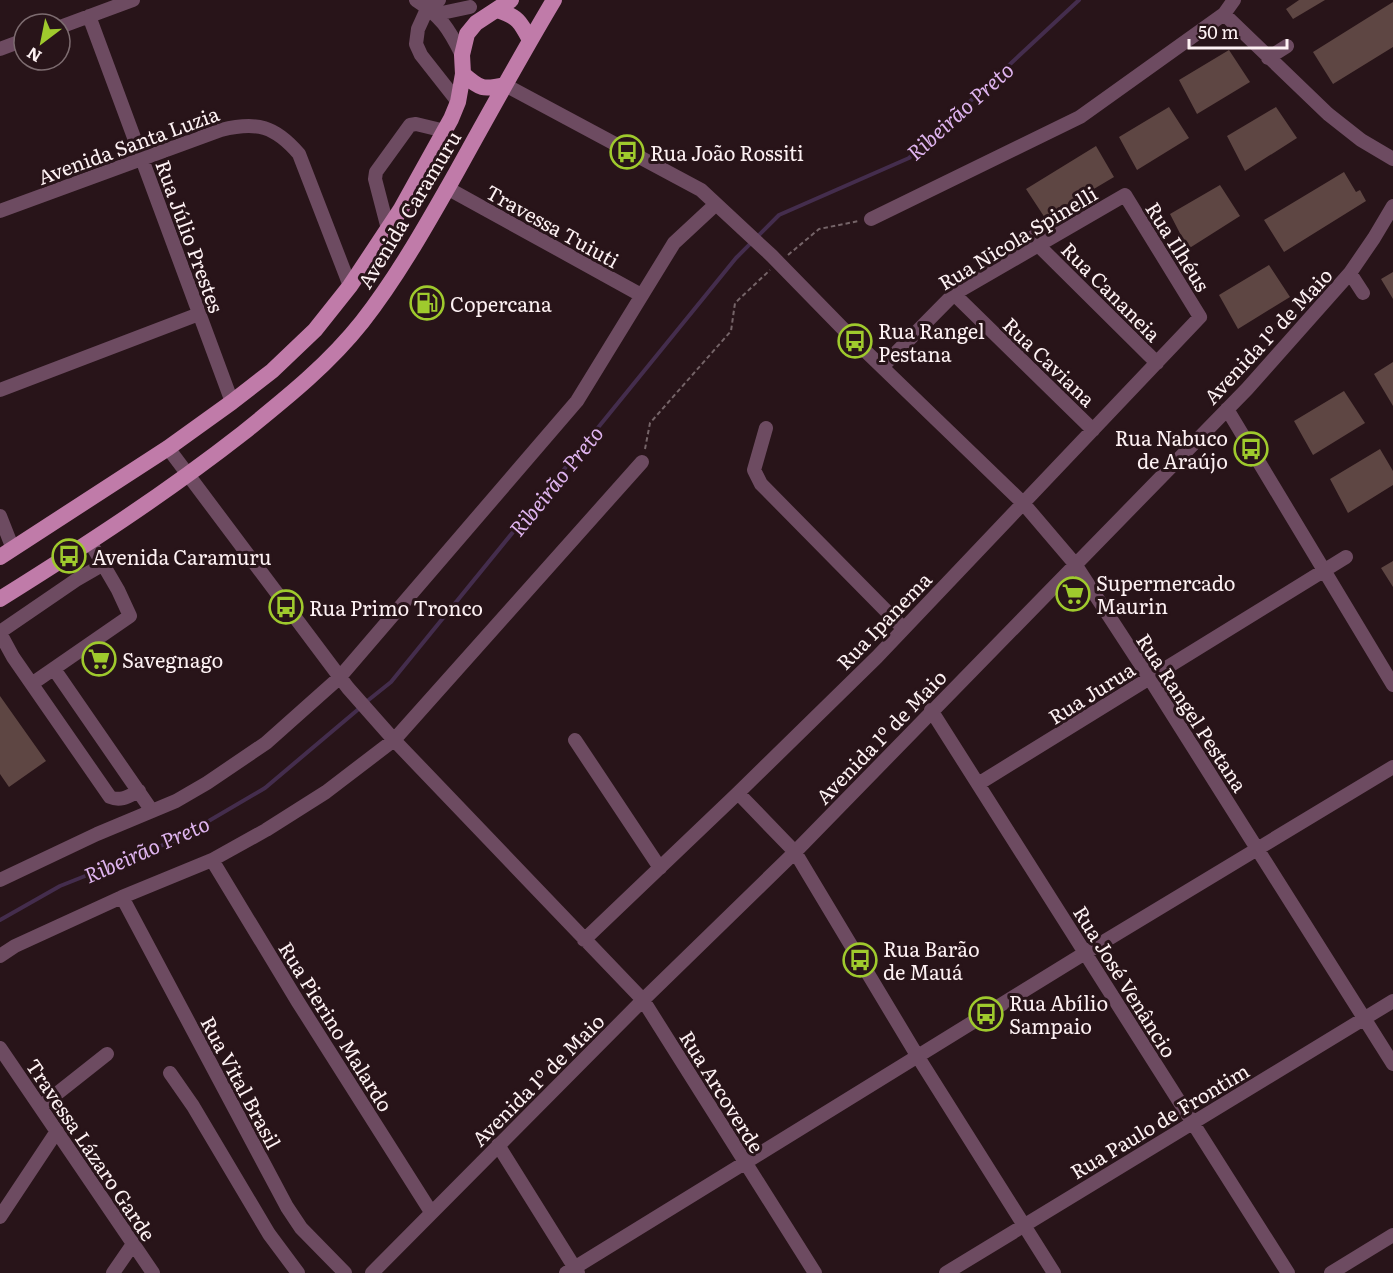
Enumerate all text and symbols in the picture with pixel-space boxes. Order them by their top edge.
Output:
north arrow [12,12,72,72]
scale bar [1189,12,1286,50]
text: 50 m [1198,18,1239,45]
text: N [21,42,46,69]
water label: Ribeirão Preto [899,54,1019,166]
street label: Avenida Santa Luzia [33,97,223,191]
street label: Avenida Caramuru [349,124,467,294]
bus stop icon: Rua João Rossiti [609,134,645,170]
place label: Rua João Rossiti [650,137,804,167]
street label: Rua Júlio Prestes [149,155,233,317]
street label: Travessa Tuiuti [481,176,626,274]
street label: Rua Nicola Spinelli [932,177,1103,296]
street label: Rua Ilhéus [1140,195,1218,297]
street label: Rua Cananeia [1055,234,1169,348]
street label: Avenida 1º de Maio [1196,260,1338,410]
fuel station icon: Copercana [409,285,445,321]
place label: Copercana [450,288,552,318]
street label: Rua Caviana [997,309,1103,413]
place label: Rua Rangel Pestana [878,315,985,368]
bus stop icon: Rua Rangel Pestana [837,323,873,359]
water label: Ribeirão Preto [501,418,609,542]
place label: Rua Nabuco de Araújo [1115,422,1228,475]
bus stop icon: Rua Nabuco de Araújo [1233,431,1269,467]
bus stop icon: Avenida Caramuru [51,538,87,574]
place label: Avenida Caramuru [92,541,272,571]
street label: Rua Ipanema [829,564,938,676]
place label: Supermercado Maurin [1096,567,1236,620]
supermarket icon: Supermercado Maurin [1055,576,1091,612]
bus stop icon: Rua Primo Tronco [268,589,304,625]
place label: Rua Primo Tronco [309,592,483,622]
street label: Rua Rangel Pestana [1130,627,1256,798]
supermarket icon: Savegnago [81,641,117,677]
place label: Savegnago [122,644,223,674]
street label: Rua Jurua [1042,653,1140,730]
street label: Avenida 1º de Maio [808,662,952,810]
water label: Ribeirão Preto [78,807,214,889]
street label: Rua José Venâncio [1067,899,1185,1063]
place label: Rua Barão de Mauá [883,933,980,986]
street label: Rua Pierino Malardo [272,935,402,1117]
bus stop icon: Rua Barão de Mauá [842,942,878,978]
place label: Rua Abílio Sampaio [1009,987,1108,1040]
bus stop icon: Rua Abílio Sampaio [968,996,1004,1032]
street label: Avenida 1º de Maio [464,1006,610,1152]
street label: Rua Vital Brasil [194,1010,290,1154]
street label: Rua Arcoverde [673,1024,773,1158]
street label: Travessa Lázaro Garde [20,1052,164,1246]
street label: Rua Paulo de Frontim [1064,1055,1254,1185]

